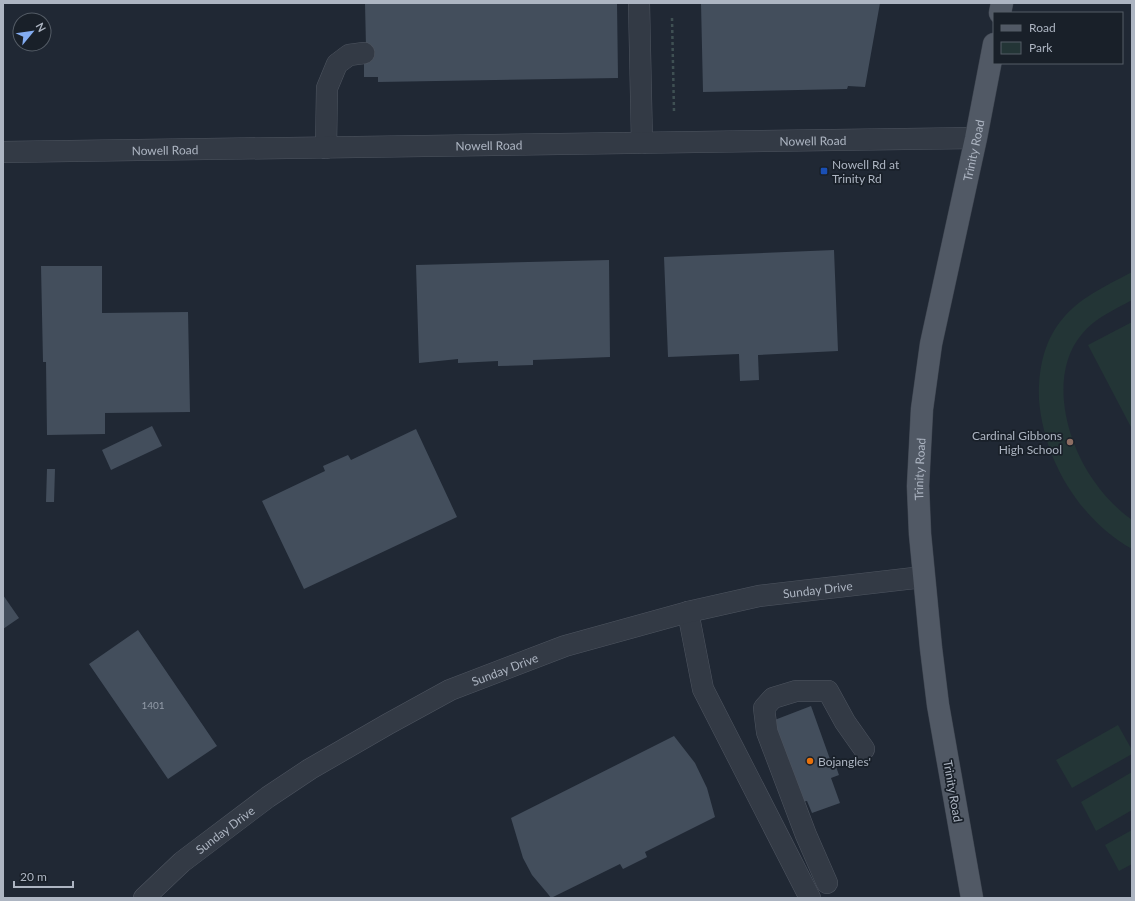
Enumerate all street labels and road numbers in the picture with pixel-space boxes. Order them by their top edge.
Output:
street label: Trinity Road [959,118,987,182]
street label: Nowell Road [779,132,846,148]
street label: Nowell Road [455,137,522,153]
street label: Nowell Road [131,142,198,158]
street label: Trinity Road [910,437,928,501]
street label: Sunday Drive [782,578,853,601]
street label: Sunday Drive [469,650,540,689]
street label: Trinity Road [940,759,966,823]
street label: Sunday Drive [192,803,257,857]

